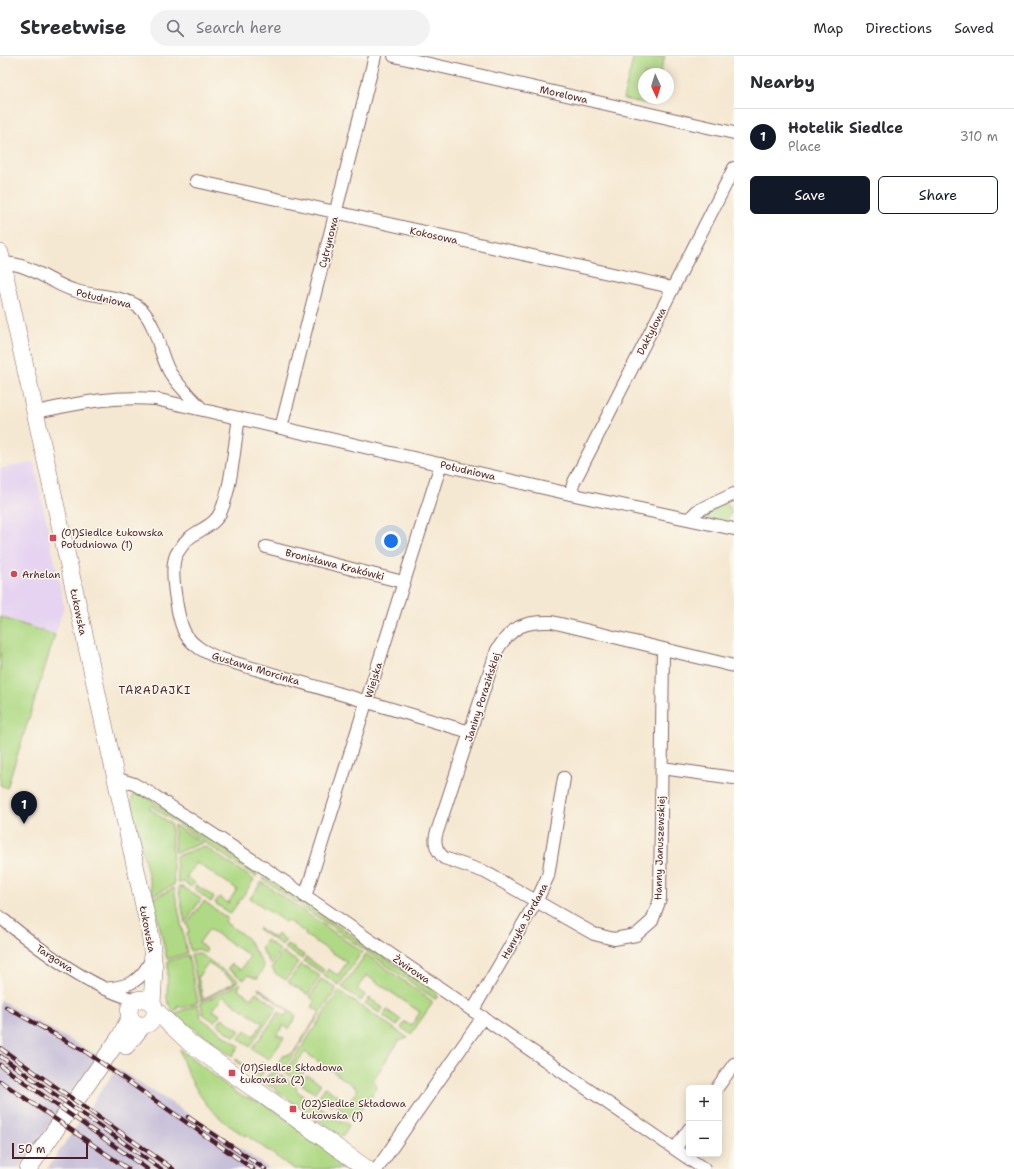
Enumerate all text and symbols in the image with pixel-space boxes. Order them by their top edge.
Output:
search box [150,10,430,46]
text: Streetwise [20,15,126,40]
icon: search [164,17,186,39]
text: Search here [196,18,282,38]
text: Map [814,19,844,37]
text: Directions [866,19,932,37]
text: Saved [954,19,994,37]
north arrow [638,68,674,104]
text: Nearby [750,71,815,93]
street label: Morelowa [539,83,590,106]
text: Hotelik Siedlce [788,118,903,138]
text: 1 [760,128,766,145]
text: 310 m [960,128,998,145]
text: Place [788,138,821,155]
button: Save [750,176,870,214]
button: Share [878,176,998,214]
street label: Cytrynowa [316,214,341,269]
street label: Kokosowa [409,224,460,247]
street label: Południowa [75,286,134,311]
street label: Daktylowa [634,305,669,357]
street label: Południowa [439,458,498,483]
place label: (01)Siedlce Łukowska Południowa (1) [61,526,164,551]
your location [381,531,401,551]
marker: (01)Siedlce Łukowska Południowa (1) [48,533,58,543]
street label: Bronisława Krakówki [284,546,386,583]
place label: Arhelan [22,568,60,581]
marker: Arhelan [9,569,19,579]
street label: Łukowska [67,587,90,637]
street label: Gustawa Morcinka [210,649,302,688]
street label: Janiny Porazińskiej [462,650,503,744]
street label: Wiejska [362,660,385,700]
district label: TARADAJKI [119,683,191,698]
pin: 1 [11,791,37,824]
street label: Hanny Januszewskiej [651,795,668,900]
street label: Henryka Jordana [498,880,551,962]
street label: Łukowska [136,904,159,954]
street label: Targowa [34,942,77,976]
street label: Żwirowa [391,952,433,987]
place label: (01)Siedlce Składowa Łukowska (2) [239,1061,343,1086]
marker: (01)Siedlce Składowa Łukowska (2) [227,1068,237,1078]
map controls [686,1085,722,1157]
button: + [686,1085,722,1121]
place label: (02)Siedlce Składowa Łukowska (1) [300,1097,407,1122]
marker: (02)Siedlce Składowa Łukowska (1) [288,1104,298,1114]
button: − [686,1121,722,1157]
scale bar [12,1141,88,1160]
text: 50 m [18,1142,46,1157]

